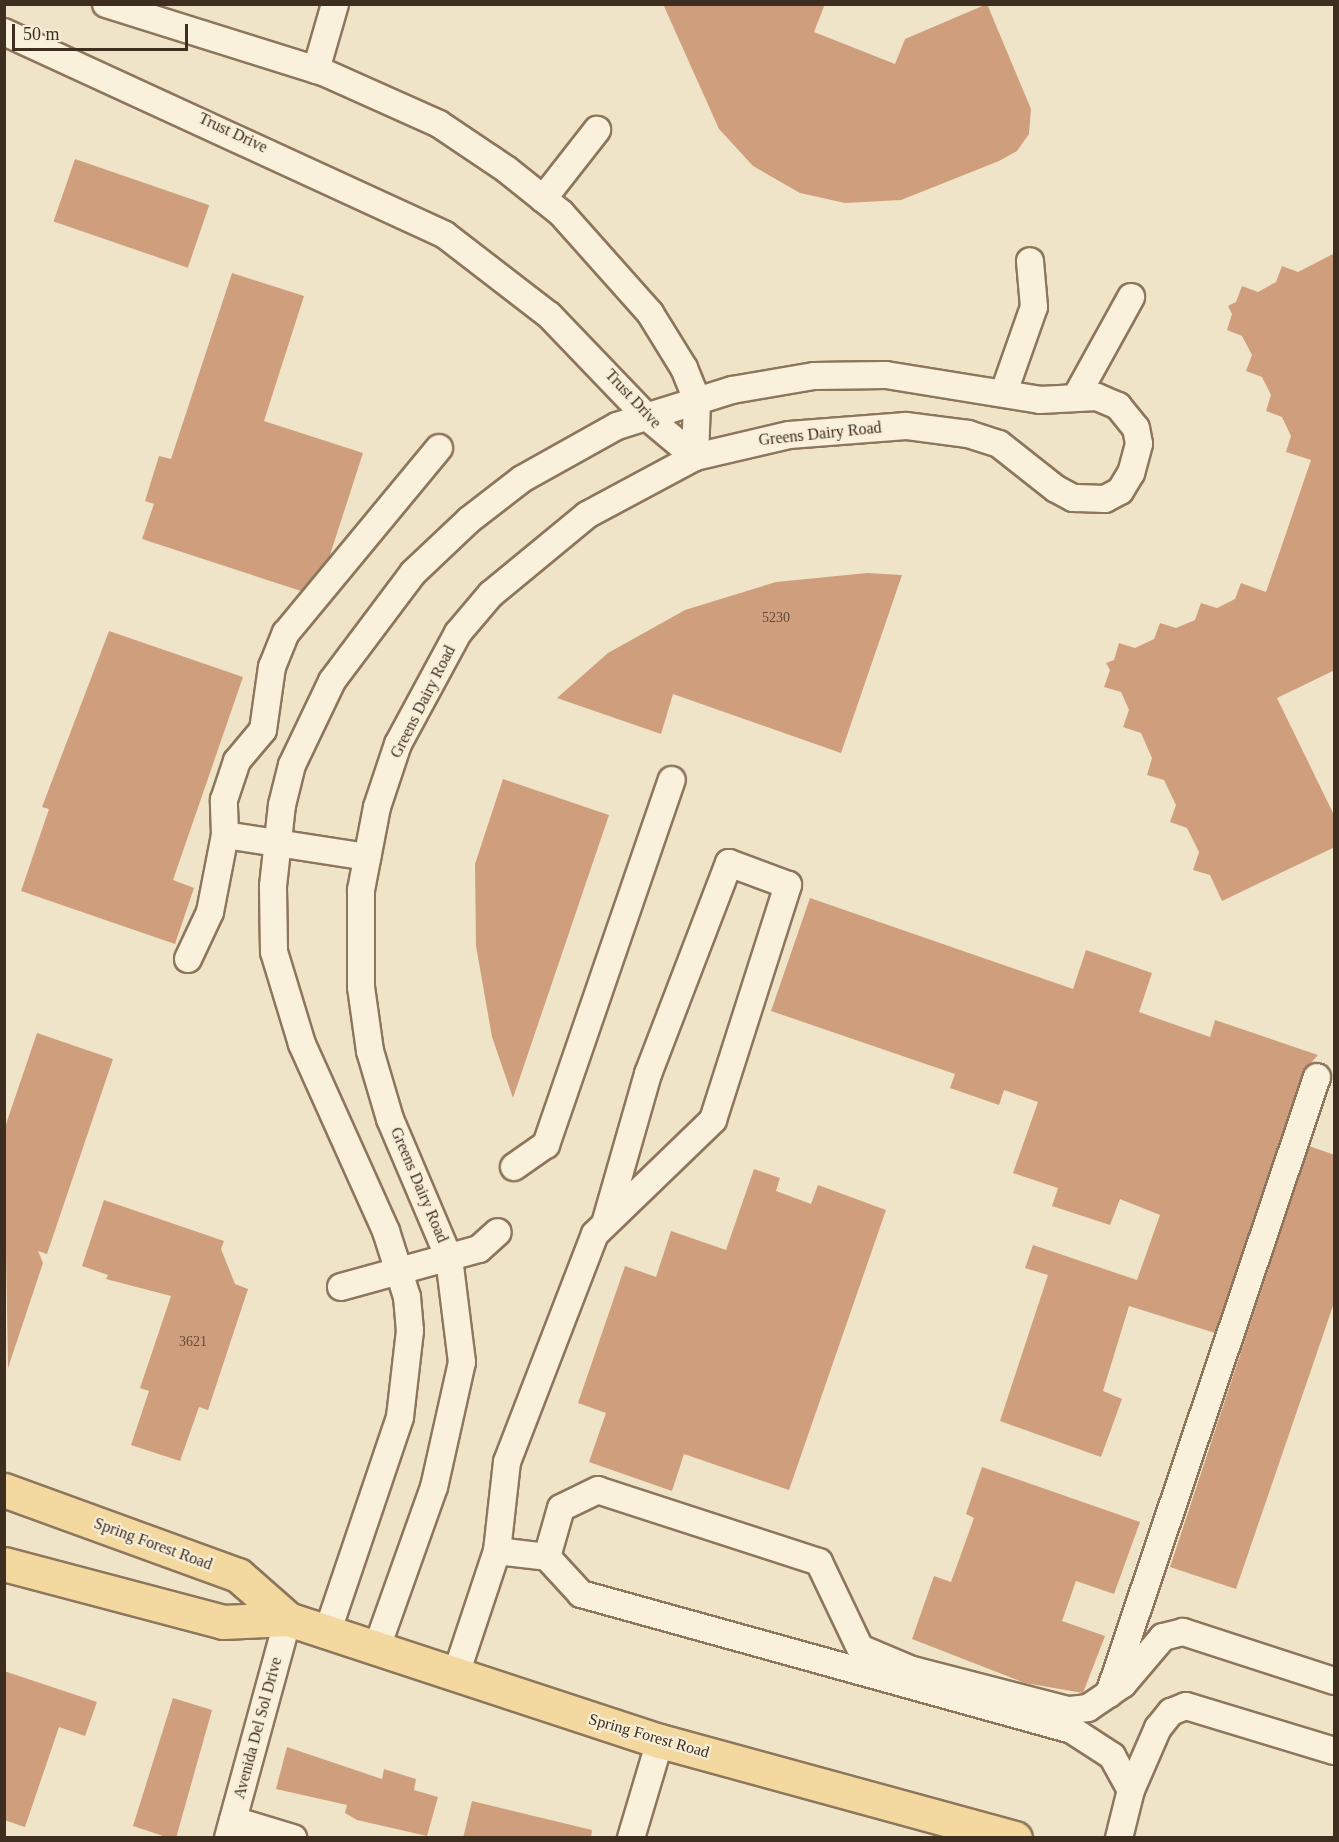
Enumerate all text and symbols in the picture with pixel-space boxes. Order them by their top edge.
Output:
scale bar [15,12,190,50]
text: 50 m [23,24,60,44]
street label: Trust Drive [196,109,270,157]
street label: Trust Drive [601,366,665,432]
street label: Greens Dairy Road [758,418,882,450]
house number: 5230 [762,610,790,626]
street label: Greens Dairy Road [386,643,460,761]
street label: Greens Dairy Road [386,1124,452,1246]
house number: 3621 [179,1334,207,1350]
street label: Spring Forest Road [91,1514,215,1574]
street label: Avenida Del Sol Drive [230,1655,286,1801]
street label: Spring Forest Road [587,1710,711,1762]

